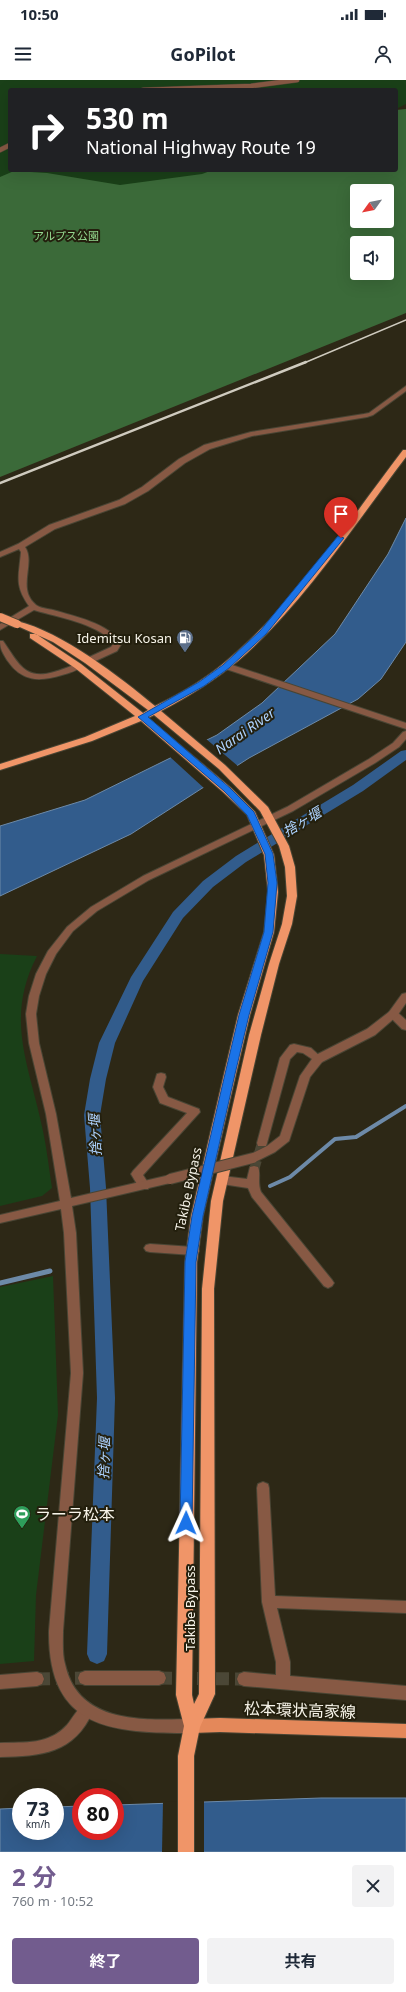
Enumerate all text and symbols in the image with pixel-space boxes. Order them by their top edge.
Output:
text: 10:50 [20,4,59,24]
text: GoPilot [170,42,236,66]
icon: menu [12,43,34,65]
icon: person [372,43,394,65]
text: 530 m [86,99,169,137]
icon: right [20,104,72,156]
text: National Highway Route 19 [86,135,316,159]
north arrow [350,184,394,228]
map controls [350,184,394,280]
park label: アルプス公園 [33,228,99,243]
button: sound [350,236,394,280]
pin [324,497,358,538]
icon: arrive [330,503,352,525]
fuel station icon: Idemitsu Kosan [175,628,195,653]
place label: Idemitsu Kosan [77,629,172,647]
water label: Narai River [211,703,279,758]
water label: 捨ヶ堰 [279,801,327,841]
water label: 捨ヶ堰 [84,1111,105,1156]
street label: Takibe Bypass [170,1145,206,1233]
water label: 捨ヶ堰 [93,1434,114,1479]
position arrow [165,1502,207,1544]
place label: ラーラ松本 [35,1503,115,1525]
sports icon: ラーラ松本 [12,1504,32,1529]
street label: Takibe Bypass [181,1565,199,1651]
street label: 松本環状高家線 [244,1697,356,1723]
speed limit sign: 80 [72,1788,124,1840]
text: 73 [27,1795,49,1822]
text: km/h [26,1817,50,1831]
text: 2 分 [12,1860,56,1893]
button: close [352,1865,394,1907]
text: 760 m · 10:52 [12,1892,93,1910]
button: 終了 [12,1938,199,1984]
button: 共有 [207,1938,394,1984]

